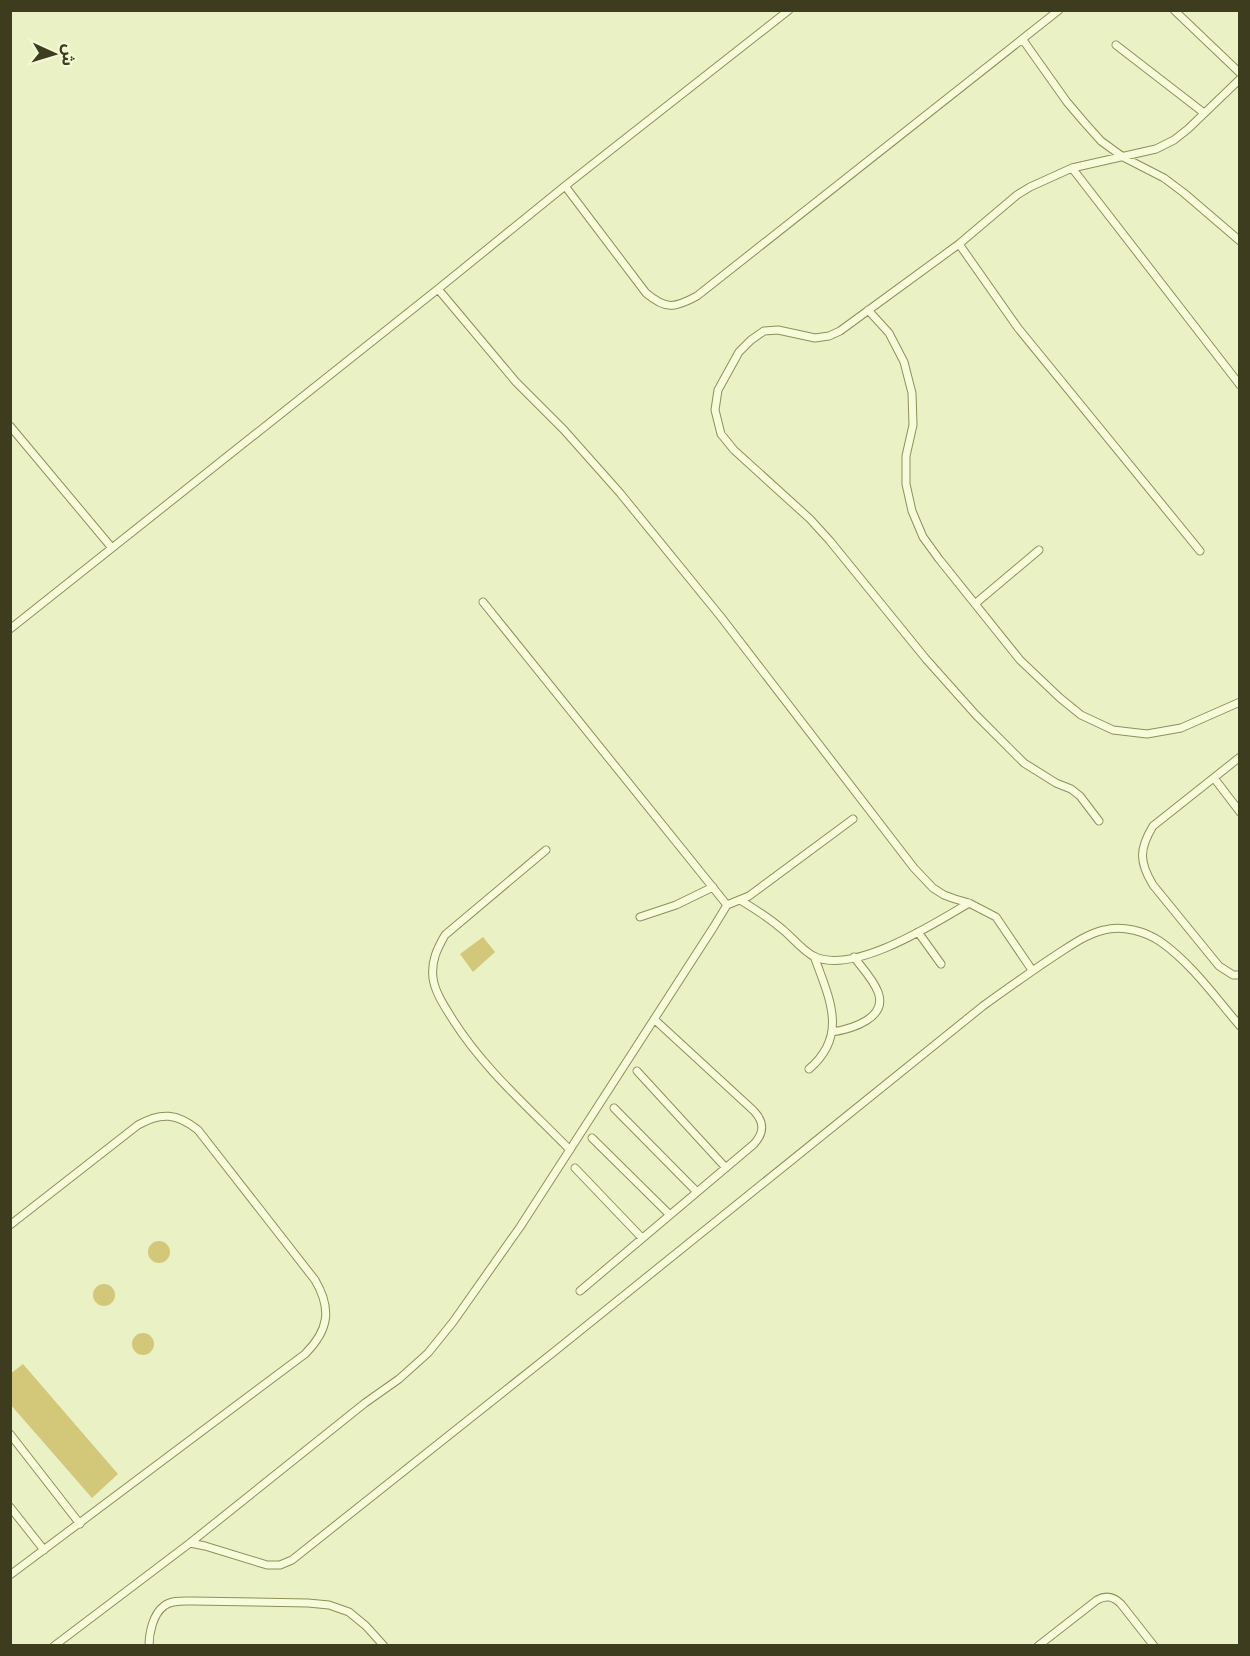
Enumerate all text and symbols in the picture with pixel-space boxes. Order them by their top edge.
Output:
north arrow [24,24,84,84]
text: ش [58,43,80,67]

